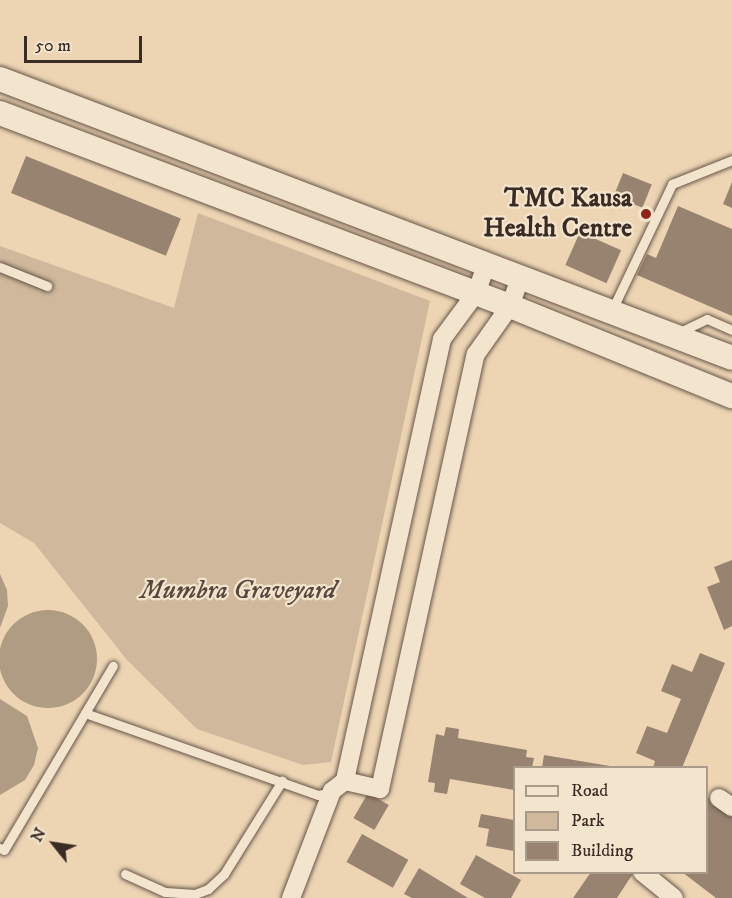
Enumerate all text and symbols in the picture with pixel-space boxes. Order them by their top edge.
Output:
scale bar [27,24,146,62]
text: 50 m [35,35,71,57]
place label: TMC Kausa Health Centre [483,183,632,244]
marker: TMC Kausa Health Centre [637,205,655,223]
park label: Mumbra Graveyard [140,575,336,607]
legend [513,766,708,874]
text: Road [571,780,608,802]
text: Park [571,810,605,832]
north arrow [24,814,84,874]
text: N [26,824,50,846]
text: Building [571,840,633,862]

